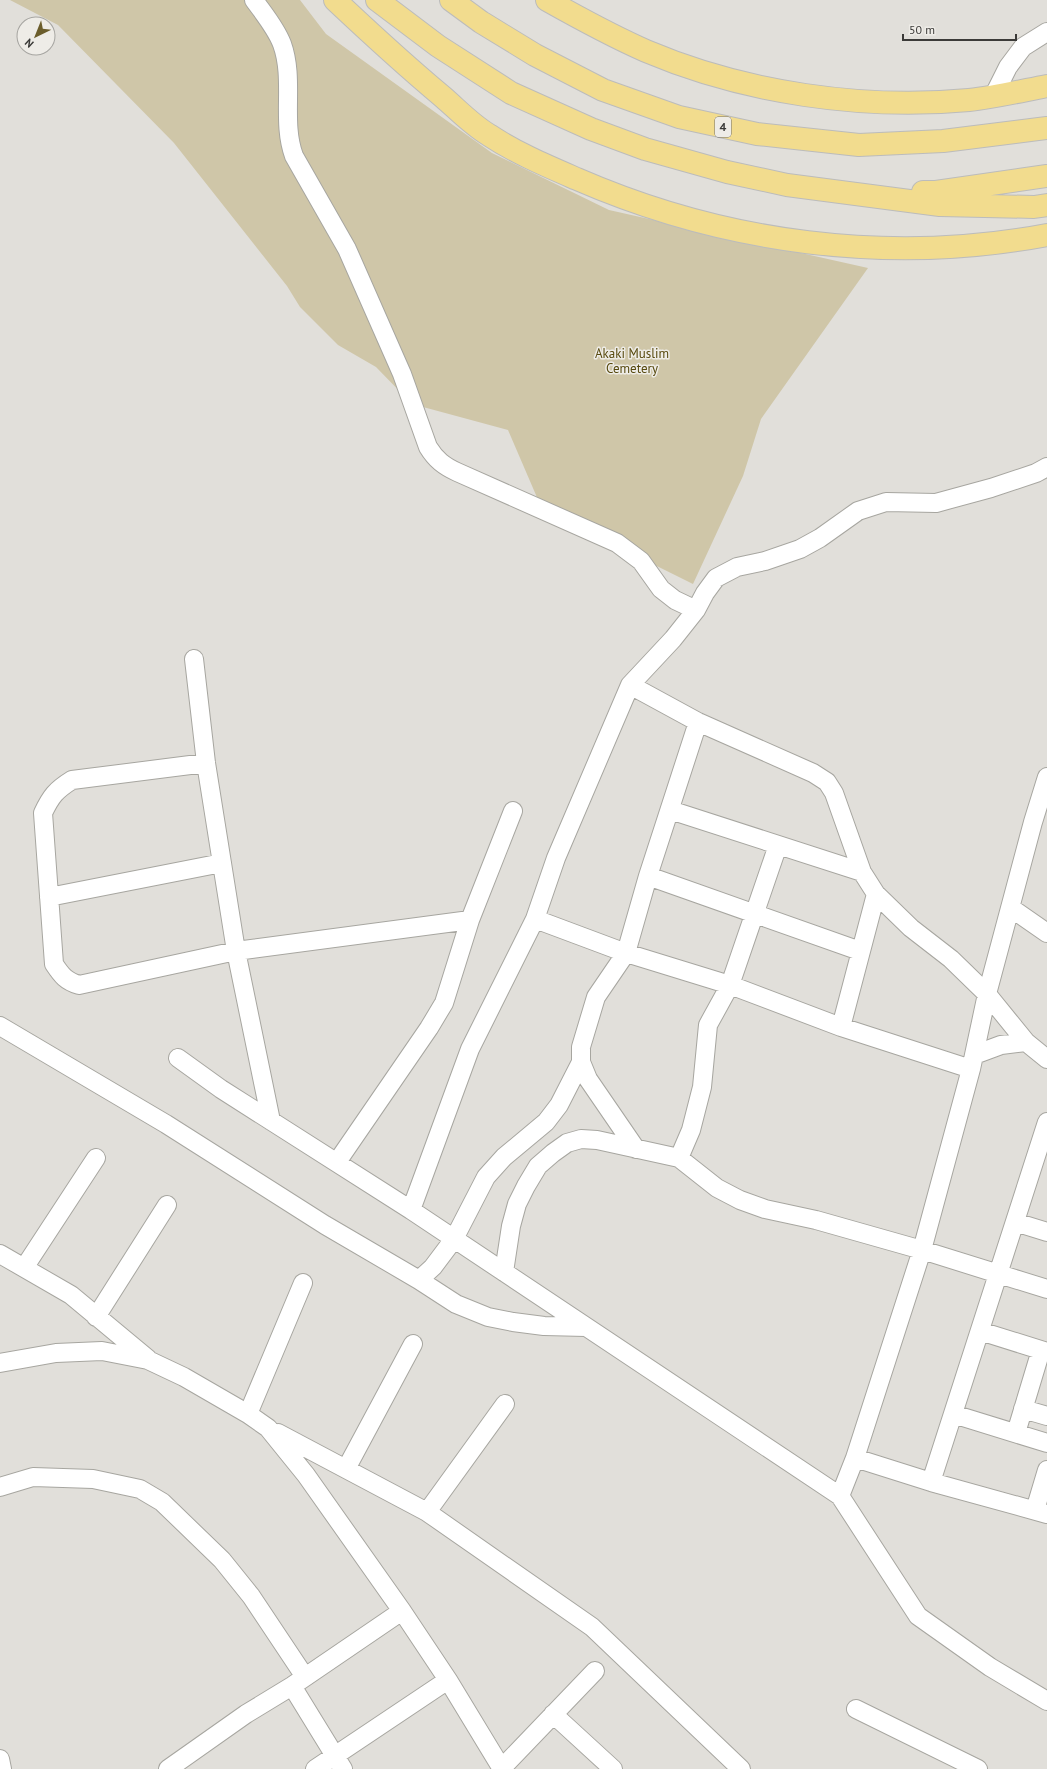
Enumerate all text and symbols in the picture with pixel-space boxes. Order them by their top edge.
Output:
north arrow [16,16,56,56]
scale bar [903,16,1016,42]
text: 50 m [909,22,935,37]
text: N [22,36,37,51]
road number: 4 [715,117,731,137]
park label: Akaki Muslim Cemetery [595,345,669,377]

